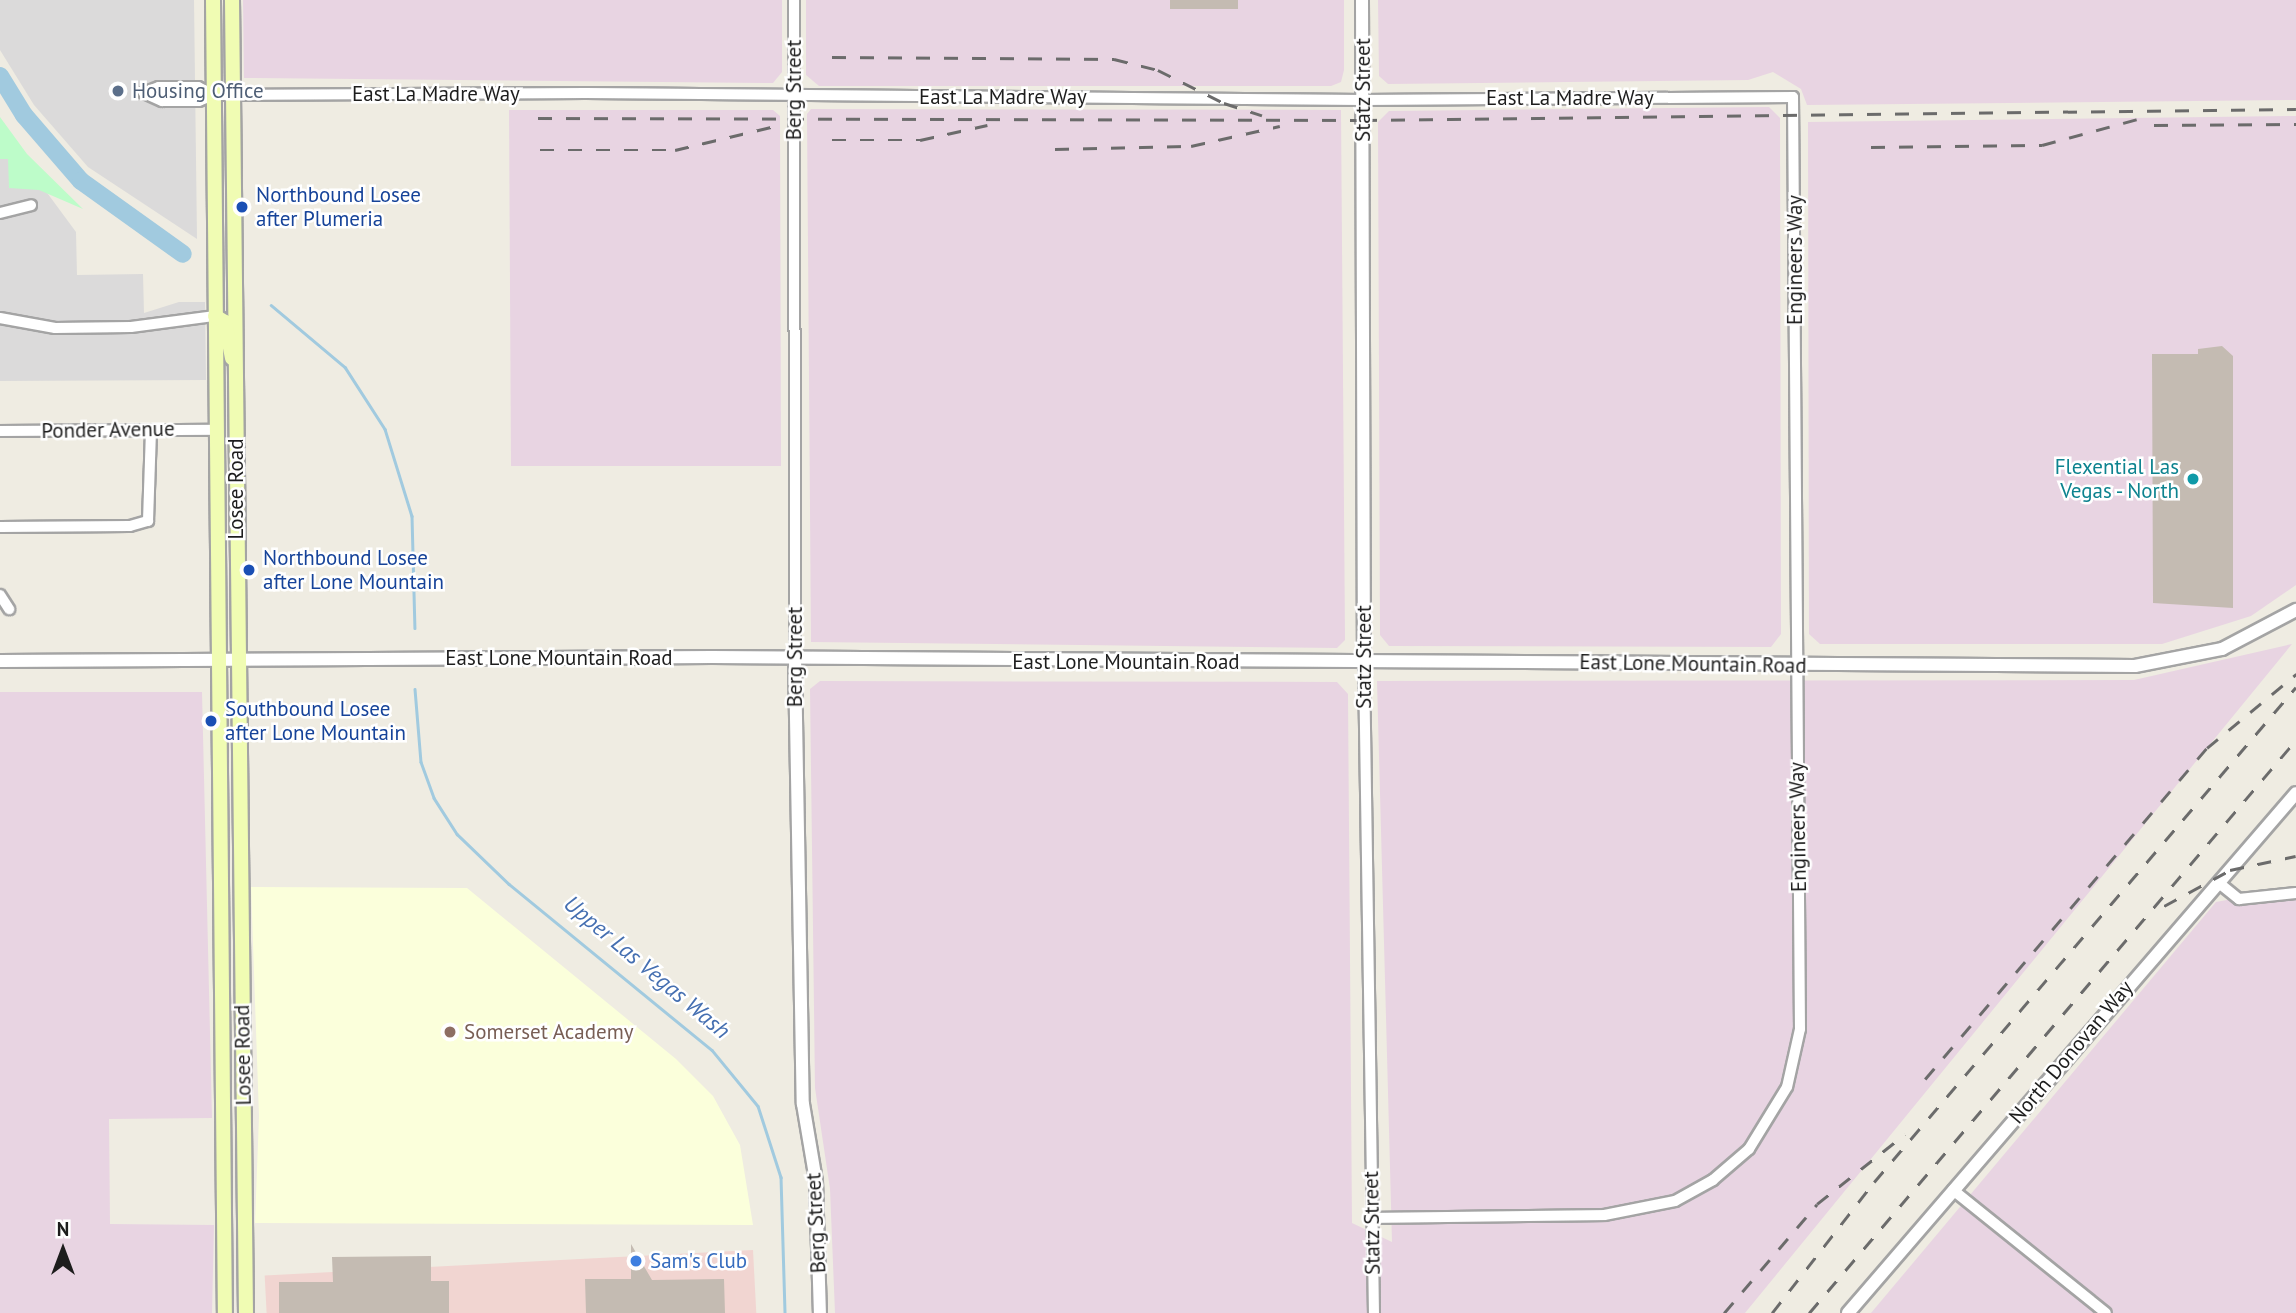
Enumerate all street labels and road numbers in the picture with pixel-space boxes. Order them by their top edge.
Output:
street label: Statz Street [1350,38,1376,142]
street label: Berg Street [781,40,807,140]
street label: East La Madre Way [352,81,520,107]
street label: East La Madre Way [919,84,1087,110]
street label: East La Madre Way [1486,85,1654,111]
street label: Engineers Way [1782,195,1808,325]
street label: Ponder Avenue [41,416,175,444]
street label: Losee Road [223,439,249,539]
street label: Statz Street [1351,605,1377,709]
street label: Berg Street [782,607,808,707]
street label: East Lone Mountain Road [445,645,673,671]
street label: East Lone Mountain Road [1012,649,1240,675]
street label: East Lone Mountain Road [1579,649,1807,679]
street label: Engineers Way [1784,762,1812,892]
street label: North Donovan Way [2004,975,2138,1129]
street label: Losee Road [230,1004,256,1106]
street label: Statz Street [1358,1171,1386,1275]
street label: Berg Street [801,1172,831,1274]

